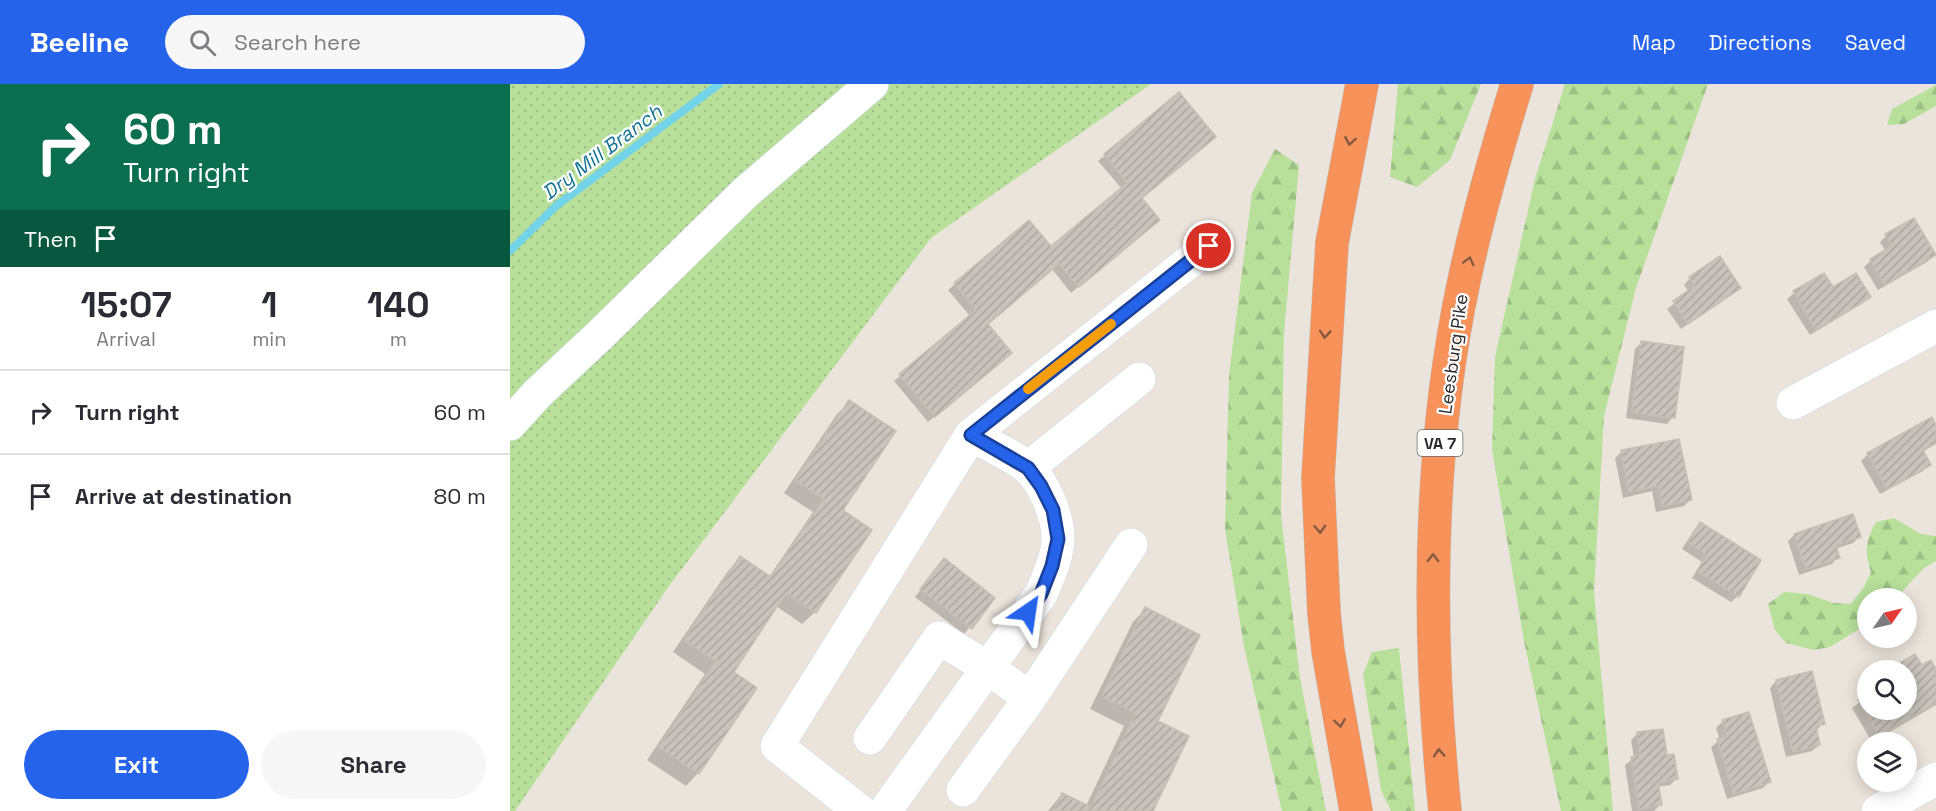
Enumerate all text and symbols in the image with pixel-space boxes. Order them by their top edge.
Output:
search box [165,15,585,69]
text: Beeline [30,24,129,60]
icon: search [186,26,219,59]
text: Search here [234,28,361,56]
text: Map [1632,29,1676,56]
text: Directions [1709,29,1812,56]
text: Saved [1845,29,1906,56]
water label: Dry Mill Branch [537,98,668,206]
text: 60 m [123,103,223,156]
icon: right [24,108,102,186]
one-way arrow [1344,136,1357,146]
text: Turn right [123,155,250,190]
pin [1183,220,1234,271]
icon: arrive [89,222,122,255]
text: Then [24,225,77,253]
icon: arrive [1192,229,1225,262]
one-way arrow [1461,256,1474,266]
text: 15:07 [80,282,172,328]
text: 1 [261,282,277,328]
text: 140 [367,282,429,328]
street label: Leesburg Pike [1433,293,1473,415]
text: Arrival [96,326,156,352]
text: min [252,326,287,352]
text: m [390,326,407,352]
one-way arrow [1319,330,1332,339]
icon: right [24,396,57,429]
text: Turn right [75,398,180,426]
text: 60 m [434,398,486,426]
road number: VA 7 [1418,430,1462,456]
icon: arrive [24,480,57,513]
text: Arrive at destination [75,482,292,510]
text: 80 m [434,482,486,510]
one-way arrow [1314,525,1327,534]
one-way arrow [1427,553,1439,562]
position arrow [996,580,1060,644]
north arrow [1857,588,1917,648]
map controls [1857,588,1917,792]
button: search [1857,660,1917,720]
one-way arrow [1333,717,1346,727]
button: Exit [24,730,249,799]
button: Share [261,730,486,799]
button: layers [1857,732,1917,792]
one-way arrow [1433,748,1446,757]

